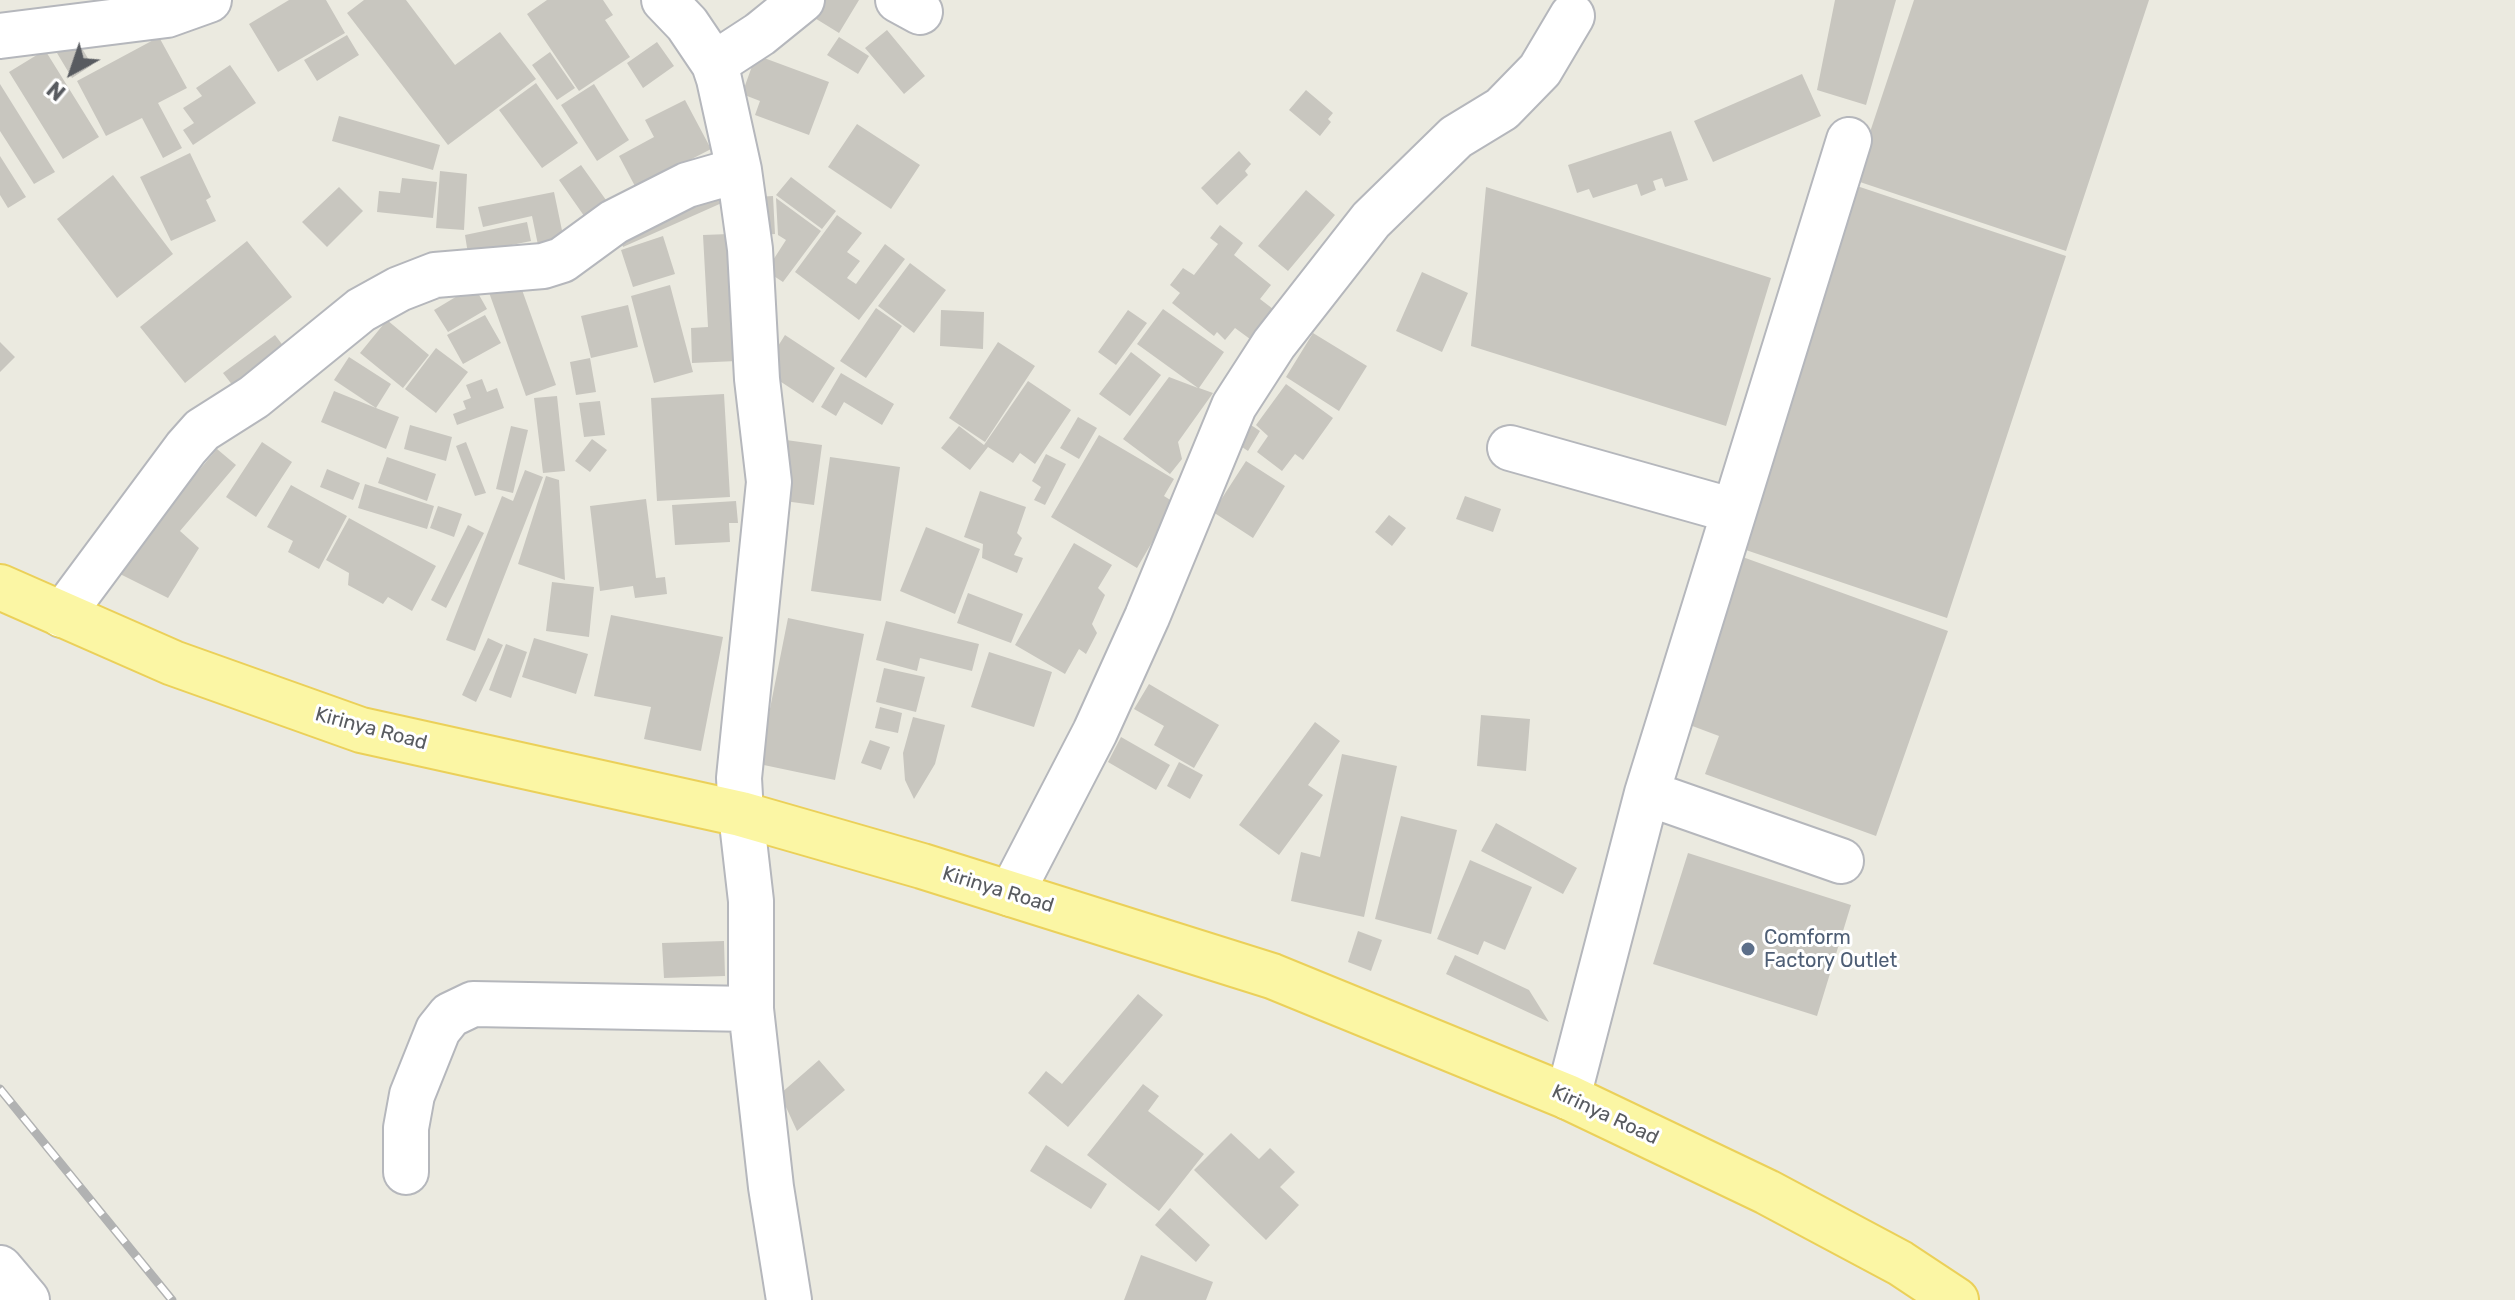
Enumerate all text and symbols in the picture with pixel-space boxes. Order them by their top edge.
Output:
north arrow [32,32,112,112]
text: N [42,75,71,106]
street label: Kirinya Road [312,703,430,755]
street label: Kirinya Road [939,862,1057,918]
place label: Comform Factory Outlet [1764,926,1897,973]
marker: Comform Factory Outlet [1739,940,1757,958]
street label: Kirinya Road [1548,1080,1662,1150]

